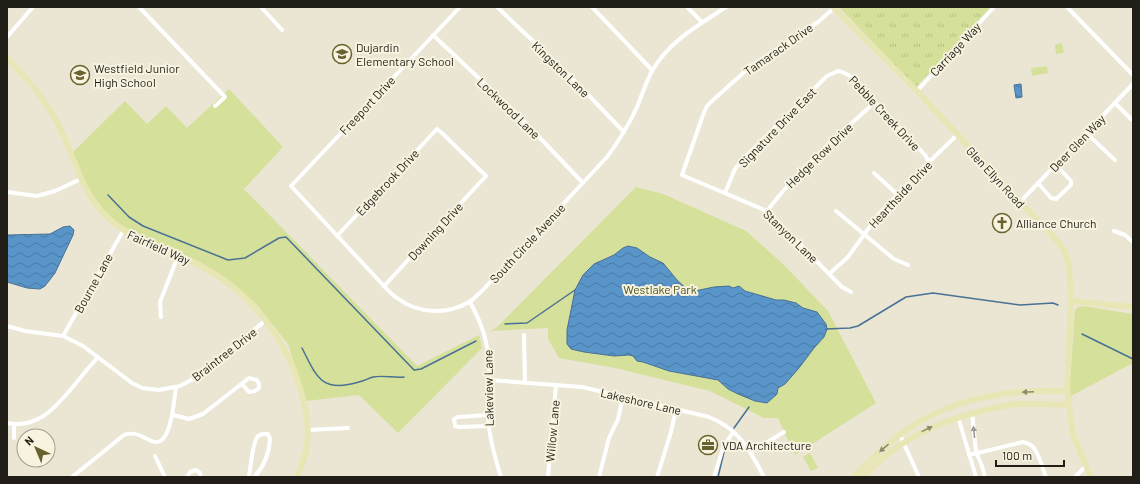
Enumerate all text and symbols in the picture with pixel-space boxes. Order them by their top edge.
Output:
street label: Carriage Way [927,19,984,79]
street label: Tamarack Drive [741,20,815,78]
street label: Kingston Lane [529,38,593,100]
place label: Dujardin Elementary School [356,40,454,68]
school or university icon: Dujardin Elementary School [331,43,353,65]
place label: Westfield Junior High School [94,61,180,89]
school or university icon: Westfield Junior High School [69,64,91,86]
street label: Freeport Drive [336,73,398,137]
street label: Pebble Creek Drive [847,73,923,153]
street label: Lockwood Lane [475,75,543,141]
street label: Signature Drive East [735,84,819,170]
street label: Deer Glen Way [1046,111,1108,174]
street label: Hedge Row Drive [783,120,855,190]
street label: Glen Ellyn Road [964,143,1028,211]
street label: Edgebrook Drive [353,146,421,218]
street label: Hearthside Drive [865,158,935,230]
street label: Downing Drive [405,199,465,263]
street label: South Circle Avenue [486,200,568,286]
street label: Stanyon Lane [761,207,821,265]
church icon: Alliance Church [991,212,1013,234]
place label: Alliance Church [1016,216,1097,230]
street label: Fairfield Way [126,227,193,267]
street label: Bourne Lane [71,251,115,315]
park label: Westlake Park [623,282,697,296]
street label: Braintree Drive [189,324,259,384]
street label: Lakeview Lane [480,350,496,426]
street label: Lakeshore Lane [599,385,683,417]
one-way arrow [1022,388,1034,395]
street label: Willow Lane [542,399,562,463]
one-way arrow [922,426,933,432]
one-way arrow [971,426,977,438]
north arrow [16,428,56,468]
text: N [22,433,36,448]
office icon: VDA Architecture [697,434,719,456]
place label: VDA Architecture [722,438,811,452]
scale bar [996,442,1064,468]
one-way arrow [878,443,889,452]
text: 100 m [1002,448,1032,462]

